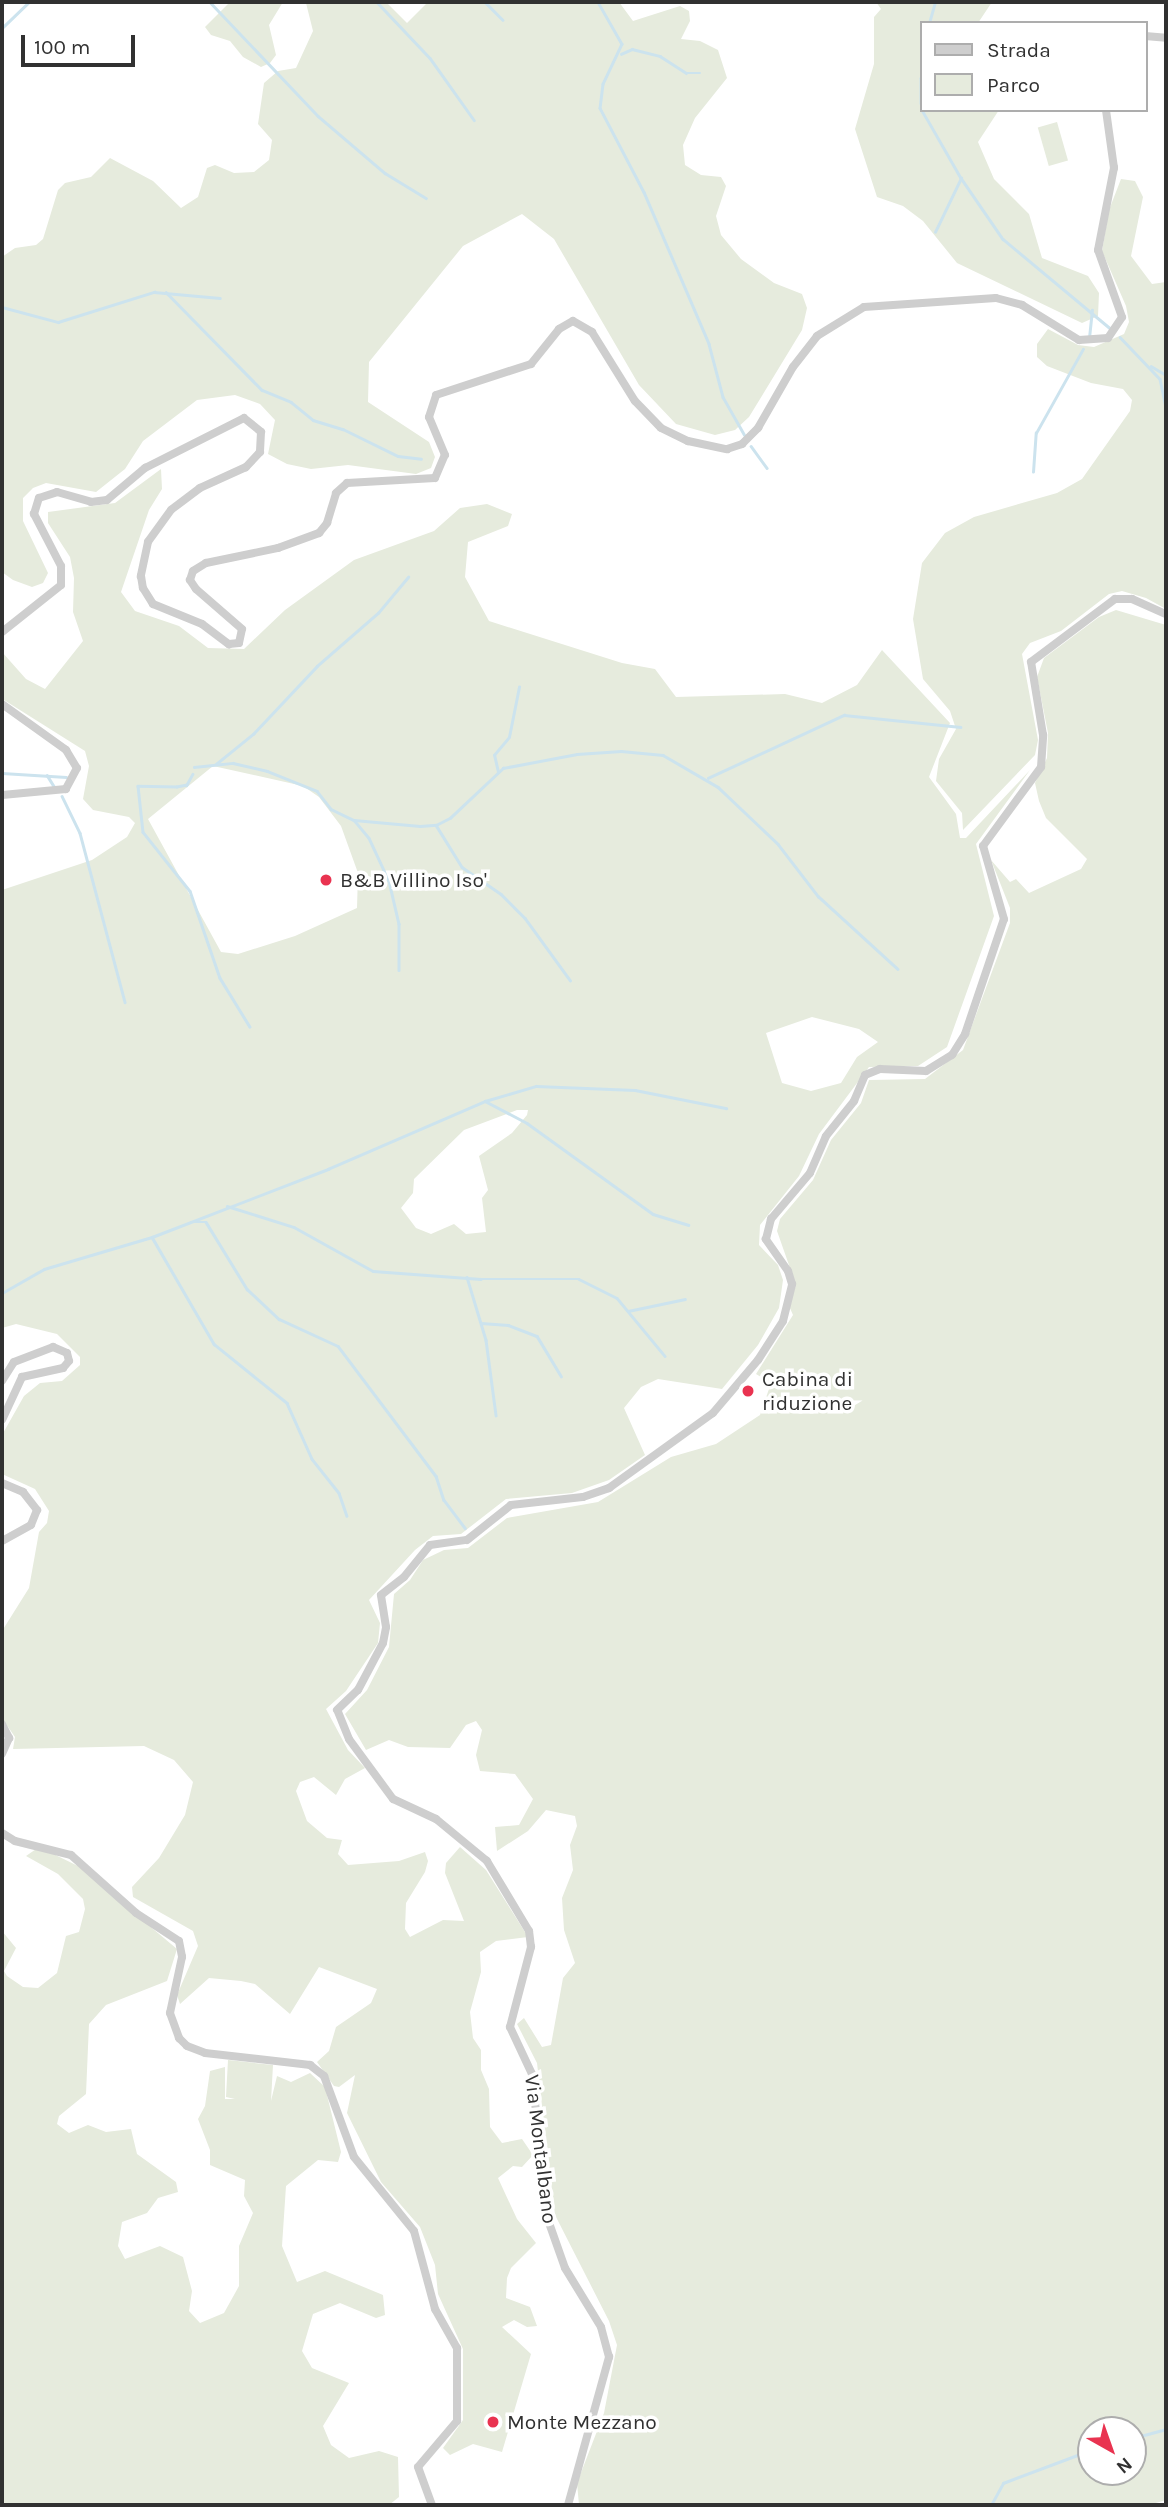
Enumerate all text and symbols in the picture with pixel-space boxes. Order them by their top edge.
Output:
scale bar [24,21,138,65]
legend [920,21,1147,112]
text: 100 m [34,35,91,59]
text: Strada [987,38,1051,62]
text: Parco [987,73,1040,97]
place label: B&B Villino Iso' [340,867,487,893]
marker: B&B Villino Iso' [318,872,334,888]
place label: Cabina di riduzione [762,1366,853,1416]
marker: Cabina di riduzione [740,1383,756,1399]
street label: Via Montalbano [519,2073,563,2225]
place label: Monte Mezzano [507,2409,657,2435]
marker: Monte Mezzano [485,2414,501,2430]
north arrow [1077,2416,1147,2486]
text: N [1112,2453,1137,2478]

